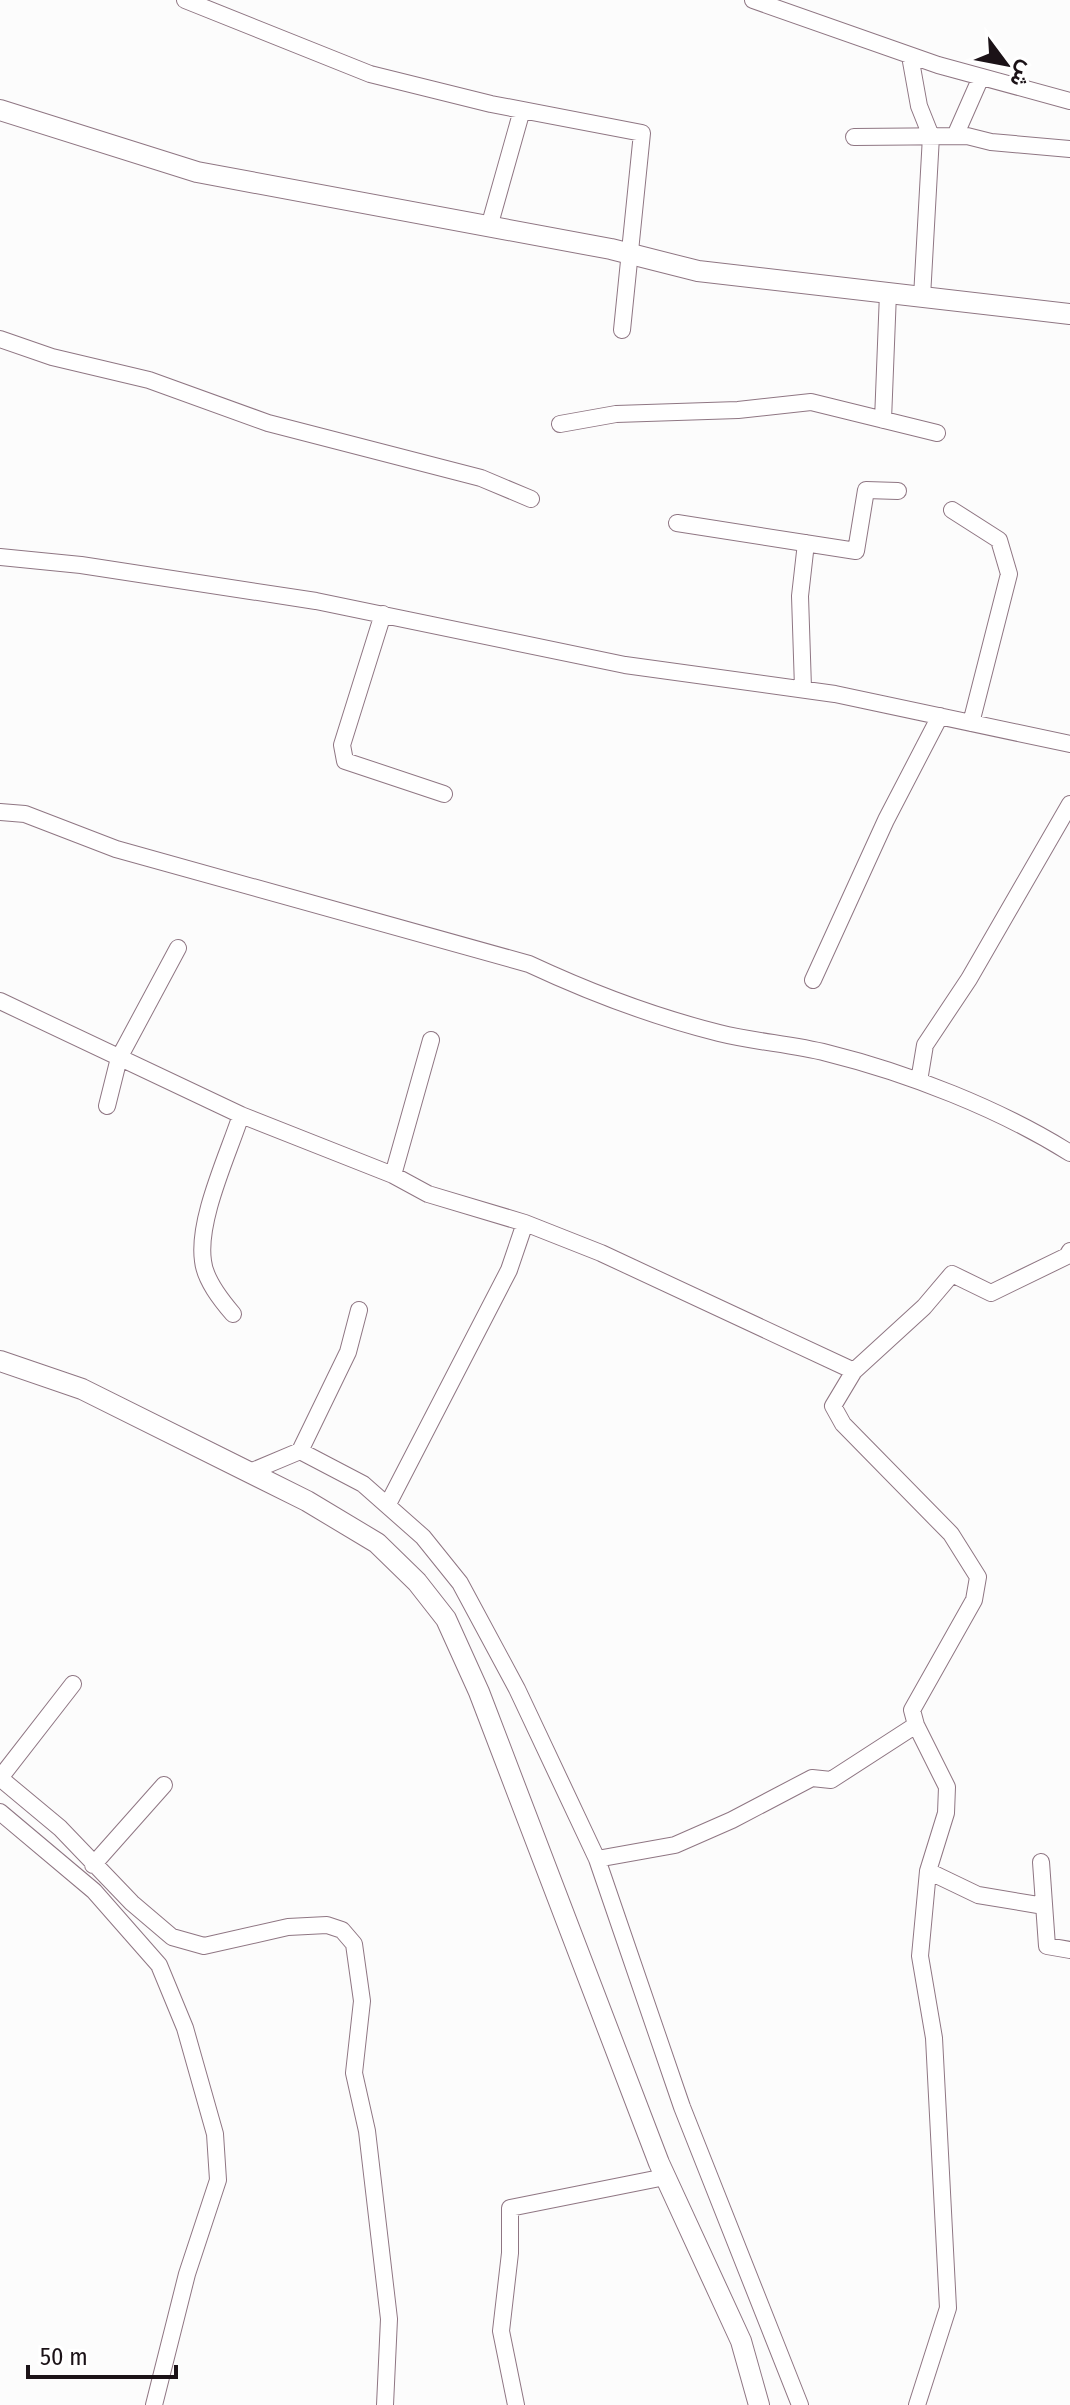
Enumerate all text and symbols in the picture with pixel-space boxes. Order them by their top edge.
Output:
north arrow [966,24,1046,104]
text: ش [1004,56,1041,93]
scale bar [28,2329,176,2379]
text: 50 m [40,2343,88,2371]

